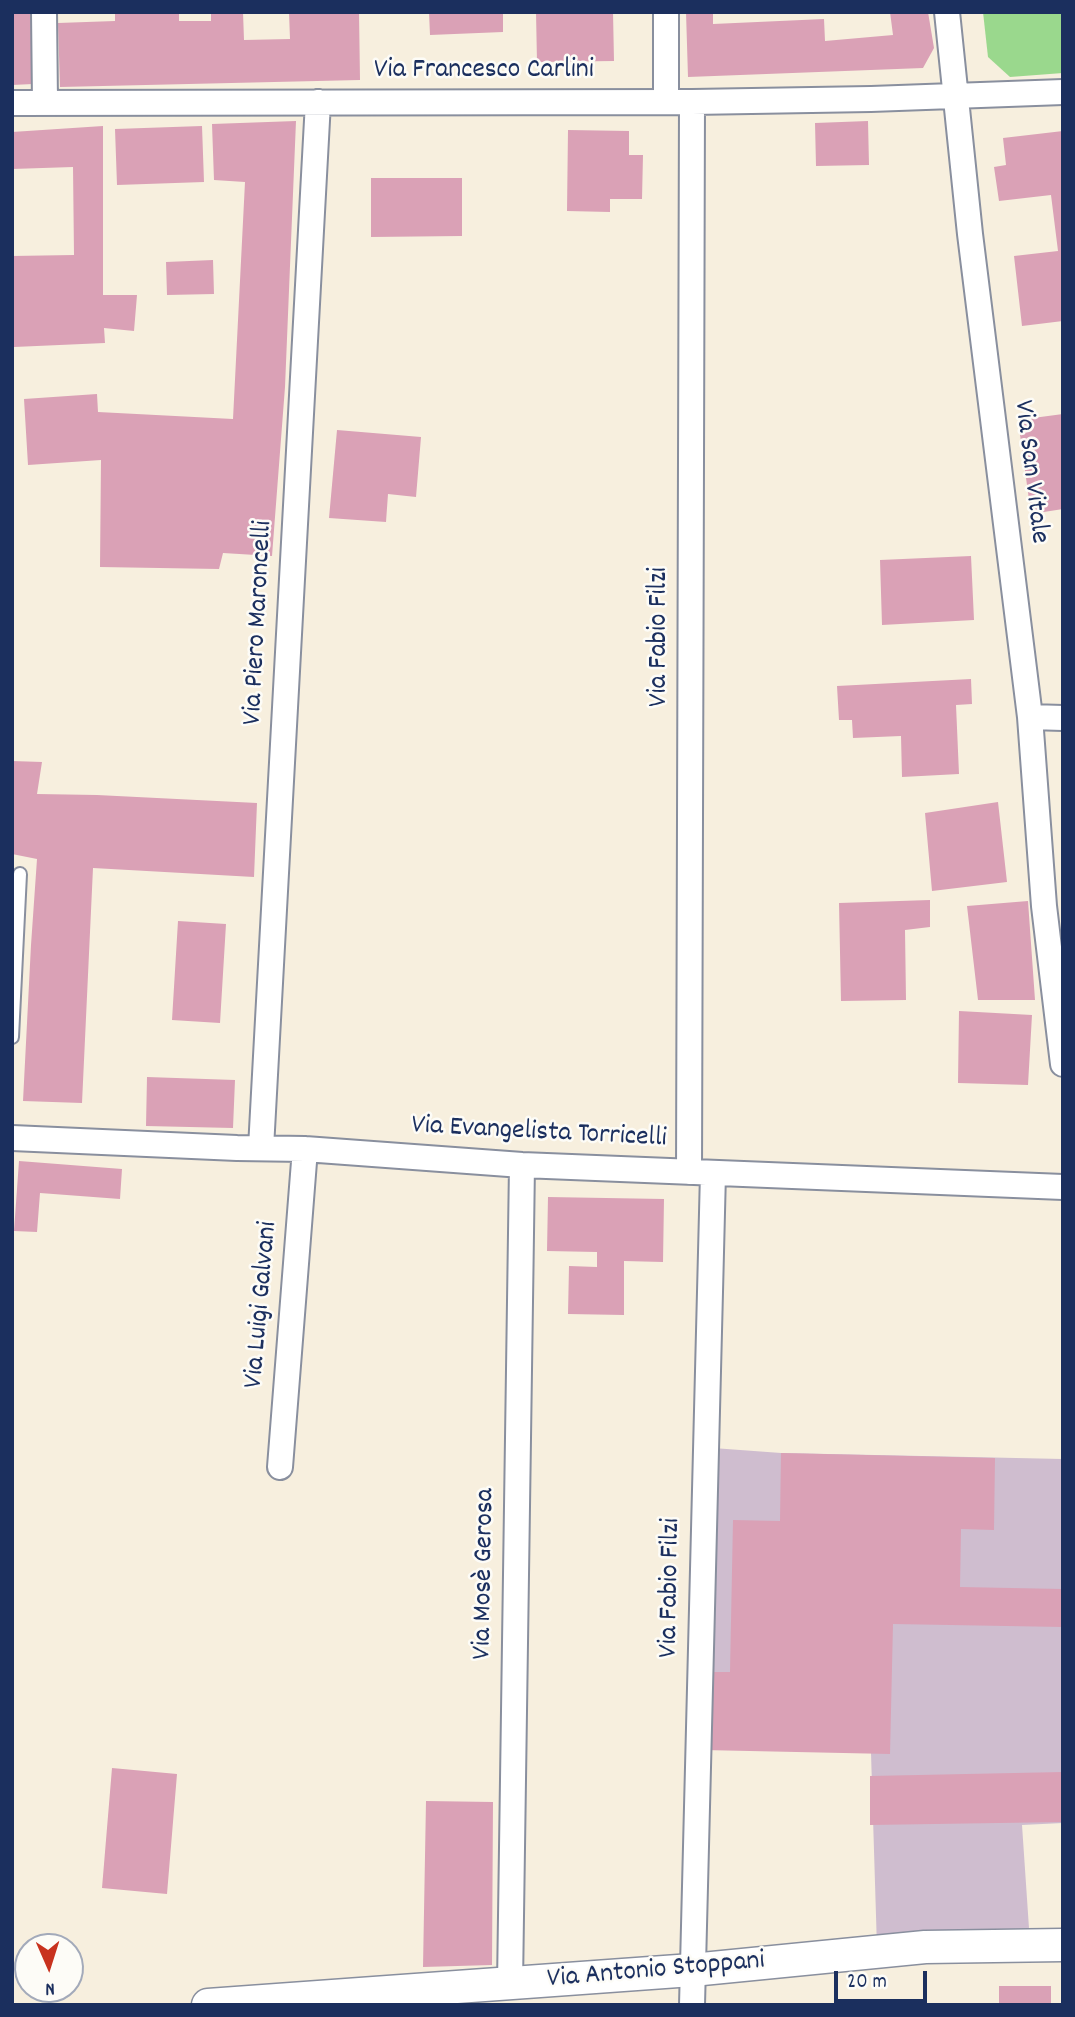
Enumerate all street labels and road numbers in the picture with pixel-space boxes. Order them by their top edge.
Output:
street label: Via Francesco Carlini [374,55,594,89]
street label: Via San Vitale [1004,398,1054,546]
street label: Via Piero Maroncelli [238,520,282,726]
street label: Via Fabio Filzi [644,567,678,707]
street label: Via Evangelista Torricelli [410,1111,668,1157]
street label: Via Luigi Galvani [239,1220,287,1390]
street label: Via Mosè Gerosa [468,1488,504,1660]
street label: Via Fabio Filzi [654,1518,690,1658]
street label: Via Antonio Stoppani [546,1946,766,1998]

